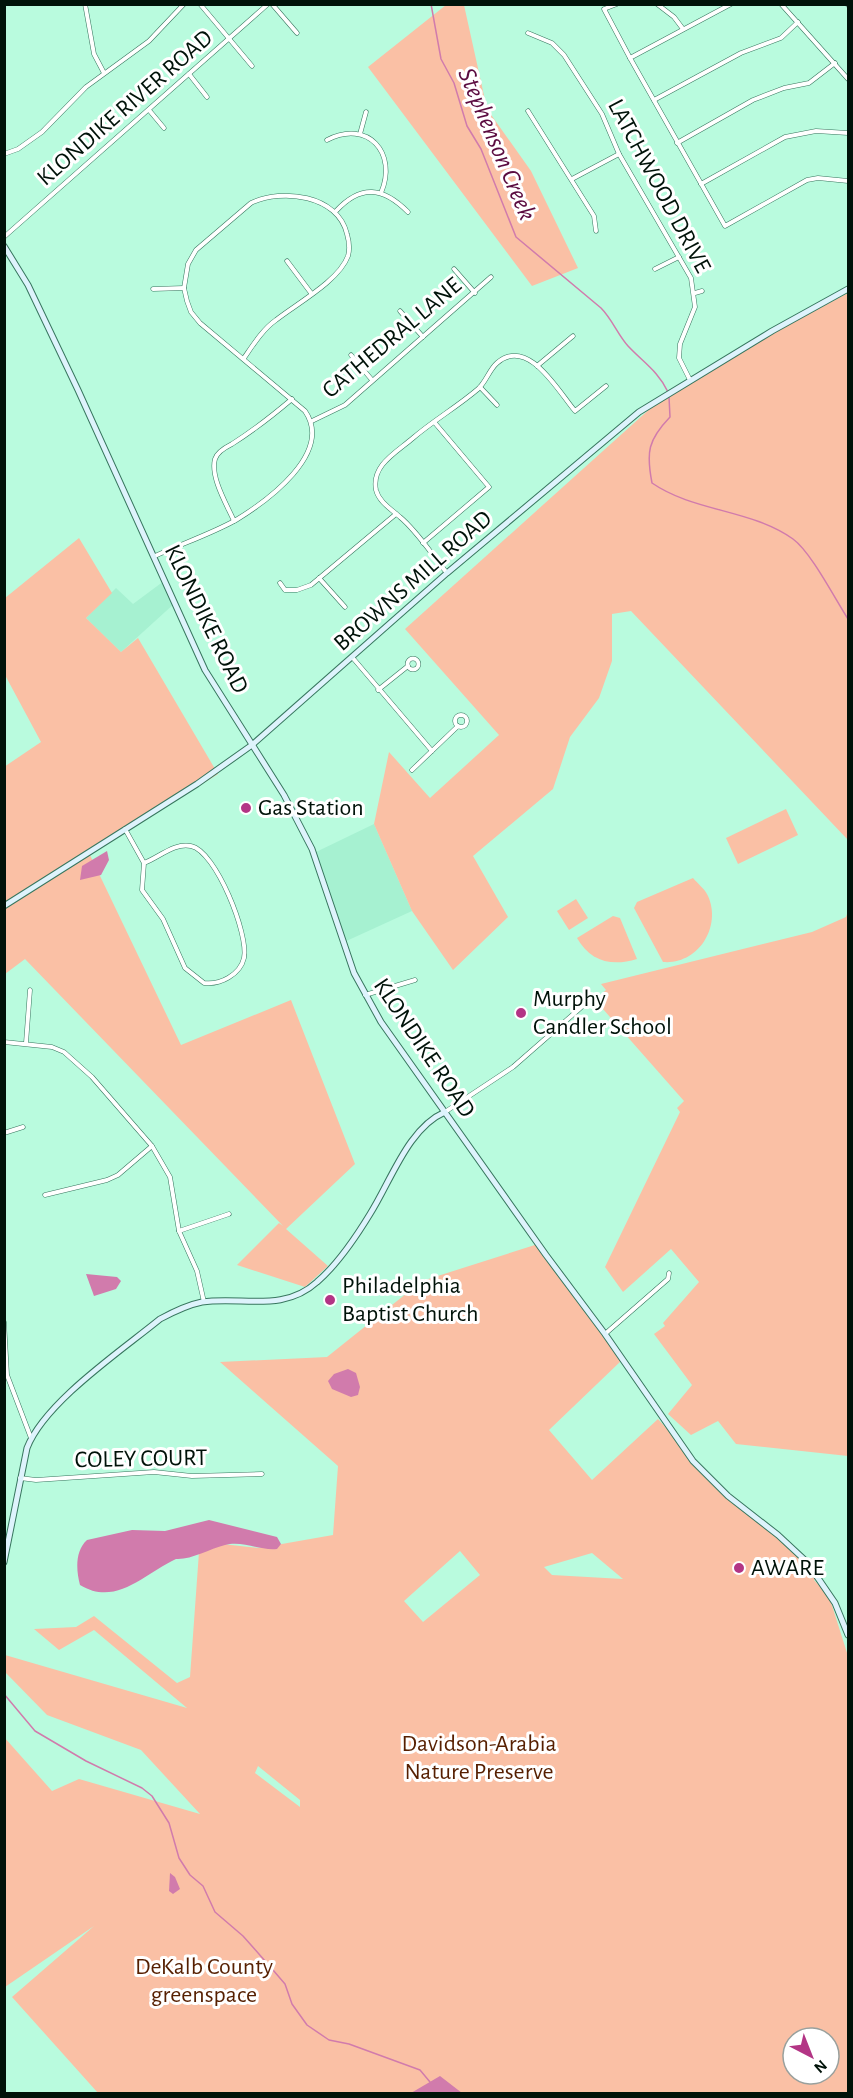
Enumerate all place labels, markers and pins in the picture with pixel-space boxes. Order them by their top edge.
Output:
place label: Gas Station [258,796,364,820]
marker: Gas Station [239,801,253,815]
place label: Murphy Candler School [533,987,672,1039]
marker: Murphy Candler School [514,1006,528,1020]
place label: Philadelphia Baptist Church [342,1274,479,1326]
marker: Philadelphia Baptist Church [323,1293,337,1307]
place label: AWARE [751,1556,824,1580]
marker: AWARE [732,1561,746,1575]

